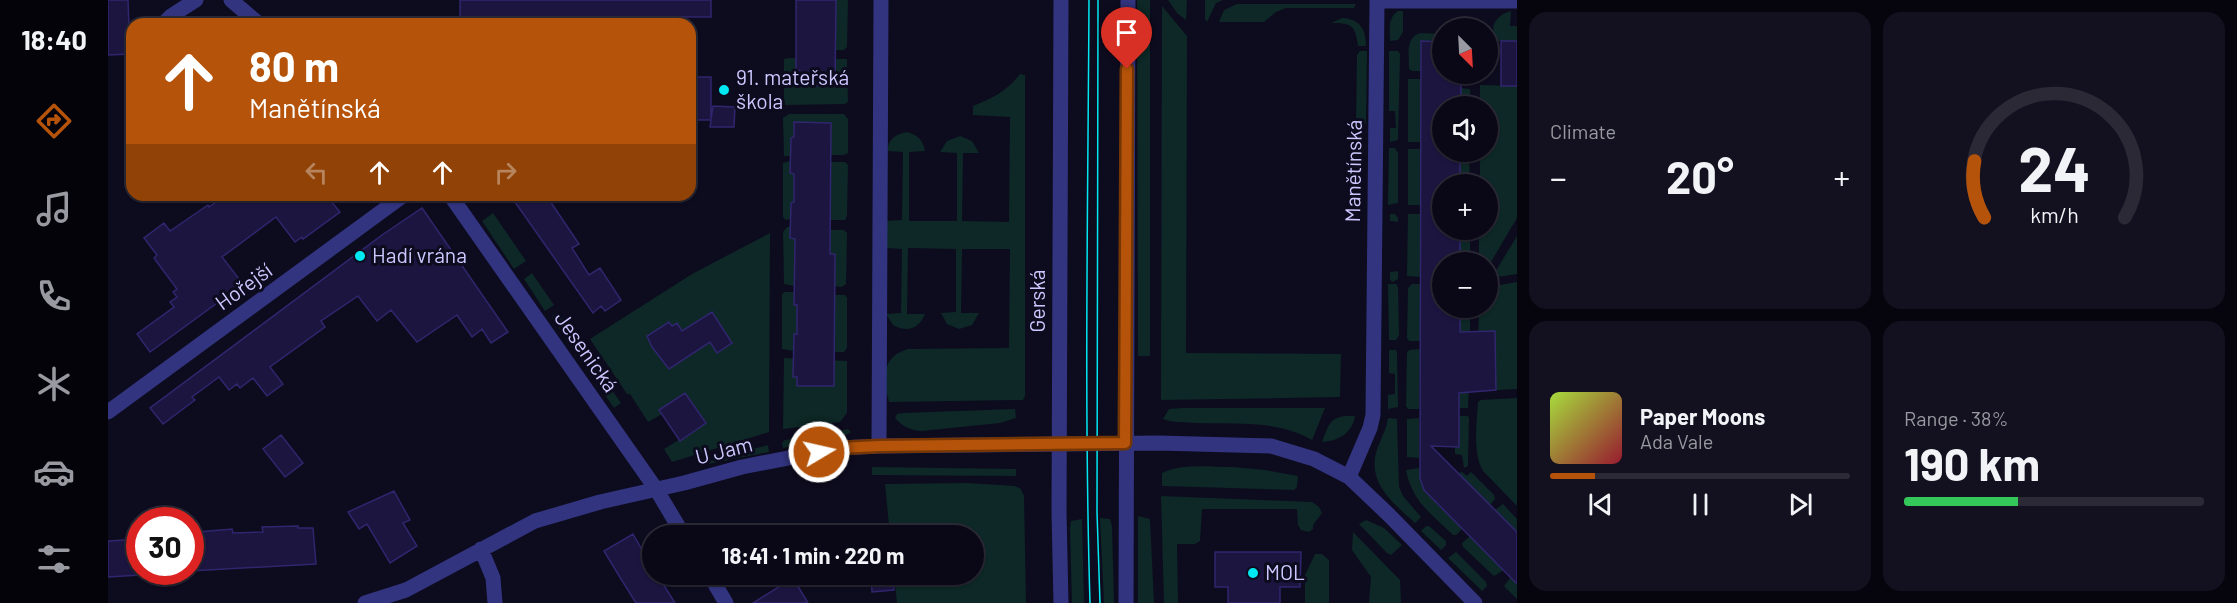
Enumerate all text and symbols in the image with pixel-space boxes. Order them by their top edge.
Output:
pin [1101,7,1152,69]
icon: arrive [1110,16,1143,49]
north arrow [1432,18,1498,84]
map controls [1432,18,1498,318]
text: 18:40 [21,23,87,55]
text: 80 m [249,40,339,90]
icon: ahead [150,42,228,120]
place label: 91. mateřská škola [736,64,849,113]
marker: 91. mateřská škola [717,83,731,97]
text: Manětínská [249,91,381,123]
button: sound [1432,96,1498,162]
icon: directions [33,100,75,142]
street label: Manětínská [1339,119,1366,222]
text: Climate [1550,119,1616,143]
text: 24 [2018,130,2090,204]
text: 20° [1666,149,1734,203]
icon: left [300,156,333,189]
icon: ahead [363,156,396,189]
icon: ahead [426,156,459,189]
icon: right [489,156,522,189]
text: − [1550,157,1567,197]
text: + [1834,157,1850,197]
button: + [1432,174,1498,240]
icon: music [33,188,75,230]
text: km/h [2030,202,2078,227]
place label: Hadí vrána [372,242,467,267]
marker: Hadí vrána [353,249,367,263]
button: − [1432,252,1498,318]
street label: Hořejší [210,257,277,315]
street label: Gerská [1024,270,1049,332]
icon: phone [33,275,75,317]
street label: Jesenická [550,306,624,396]
icon: climate [33,363,75,405]
text: Paper Moons [1640,403,1765,429]
text: Range · 38% [1904,406,2008,430]
position arrow [787,420,851,484]
text: Ada Vale [1640,429,1713,453]
street label: U Jam [692,430,755,469]
text: 190 km [1904,436,2040,490]
icon: car [33,451,75,493]
icon: previous [1584,488,1617,521]
icon: pause [1684,488,1717,521]
icon: next [1784,488,1817,521]
speed limit sign: 30 [126,507,204,585]
icon: filters [33,538,75,580]
text: 18:41 · 1 min · 220 m [722,542,904,568]
place label: MOL [1265,559,1305,584]
marker: MOL [1246,566,1260,580]

